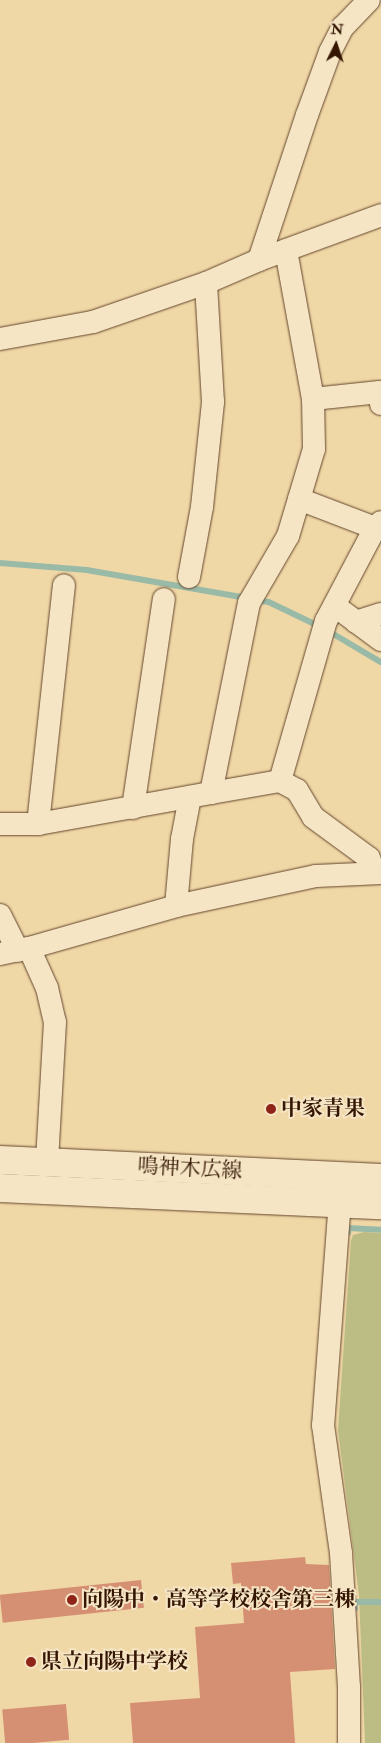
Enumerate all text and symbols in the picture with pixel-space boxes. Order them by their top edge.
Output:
north arrow [311,20,361,70]
text: N [330,21,344,38]
place label: 中家青果 [281,1096,365,1122]
marker: 中家青果 [265,1103,277,1115]
street label: 鳴神木広線 [137,1154,243,1184]
place label: 向陽中・高等学校校舎第三棟 [82,1587,355,1613]
marker: 向陽中・高等学校校舎第三棟 [66,1594,78,1606]
place label: 県立向陽中学校 [41,1649,188,1675]
marker: 県立向陽中学校 [25,1656,37,1668]

